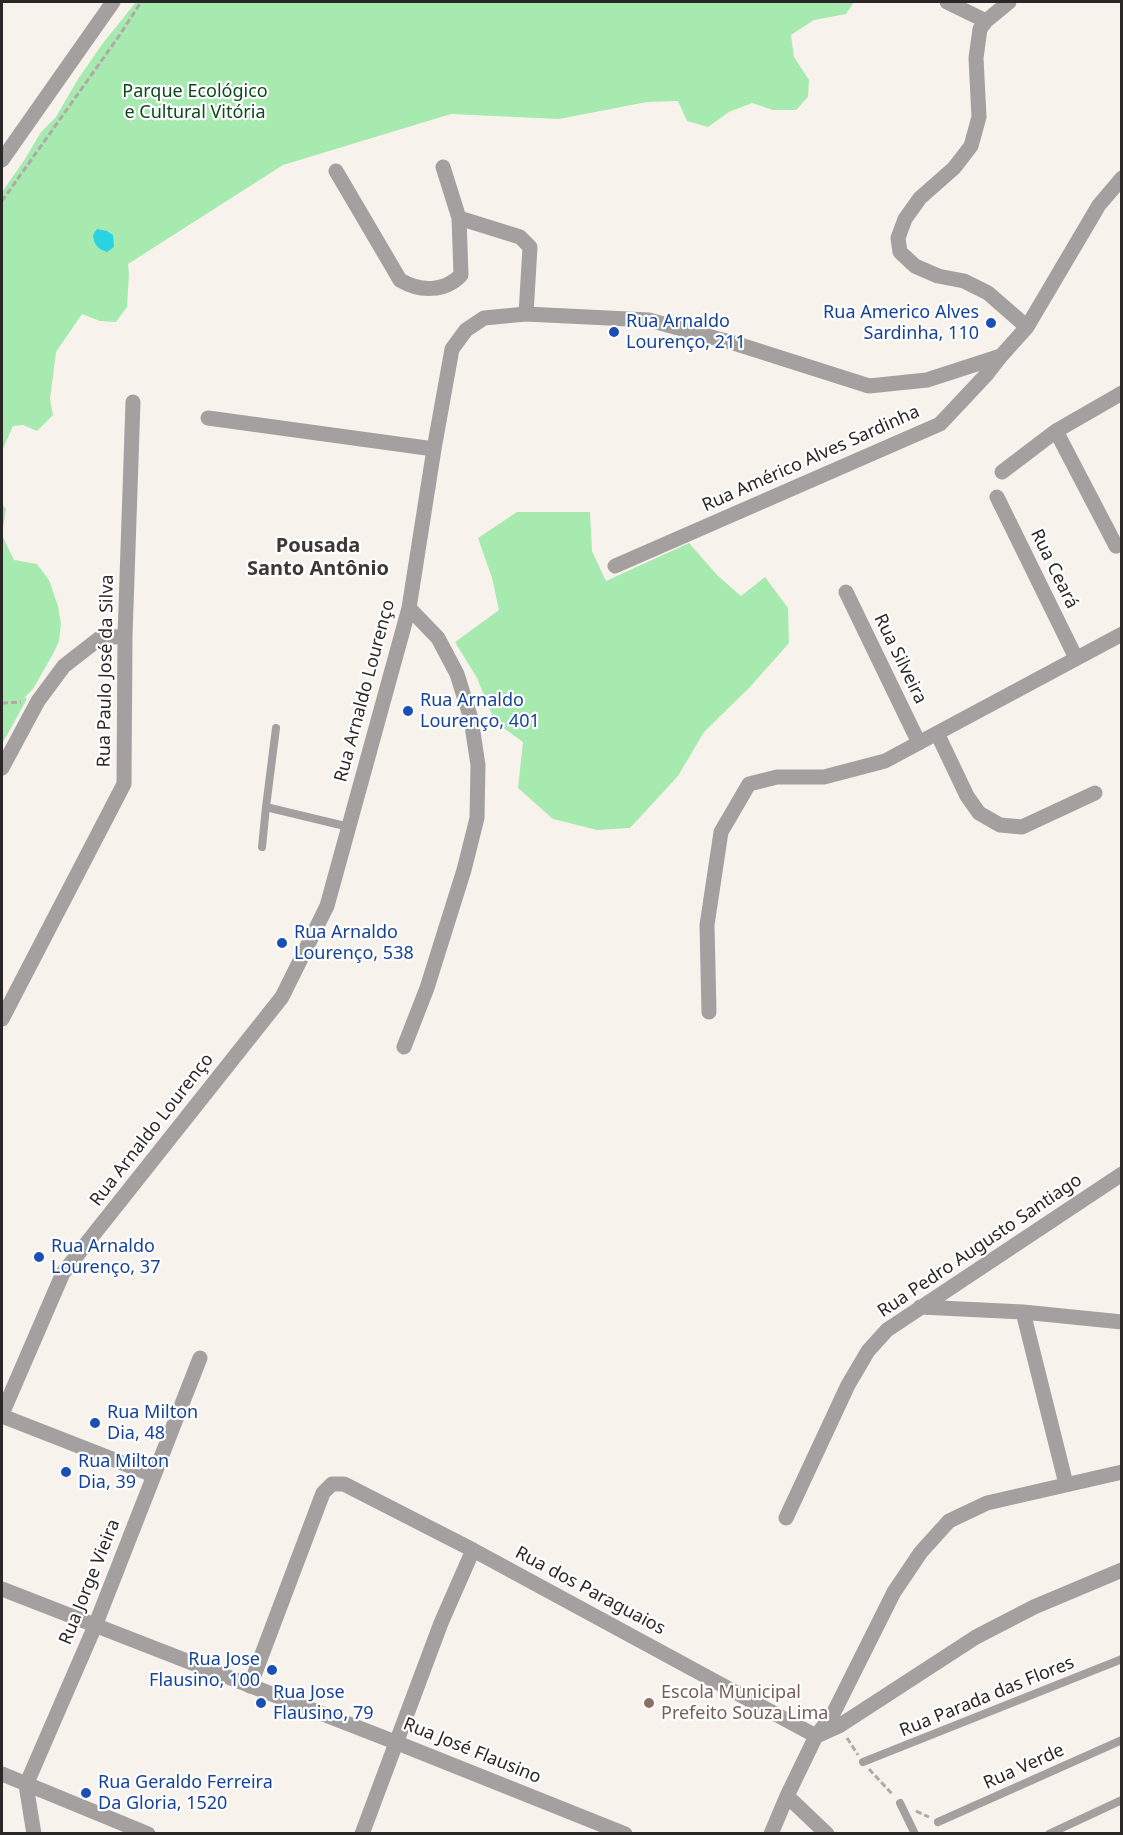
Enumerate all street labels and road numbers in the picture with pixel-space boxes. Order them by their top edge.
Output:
street label: Rua Américo Alves Sardinha [699,401,923,517]
street label: Rua Ceará [1025,526,1083,612]
street label: Rua Paulo José da Silva [94,574,118,768]
street label: Rua Arnaldo Lourenço [330,597,400,785]
street label: Rua Silveira [869,611,931,707]
street label: Rua Arnaldo Lourenço [86,1049,218,1211]
street label: Rua Pedro Augusto Santiago [874,1169,1086,1323]
street label: Rua Jorge Vieira [55,1516,125,1648]
street label: Rua dos Paraguaios [511,1542,669,1640]
street label: Rua Parada das Flores [897,1652,1077,1742]
street label: Rua José Flausino [400,1713,544,1789]
street label: Rua Verde [980,1740,1068,1794]

